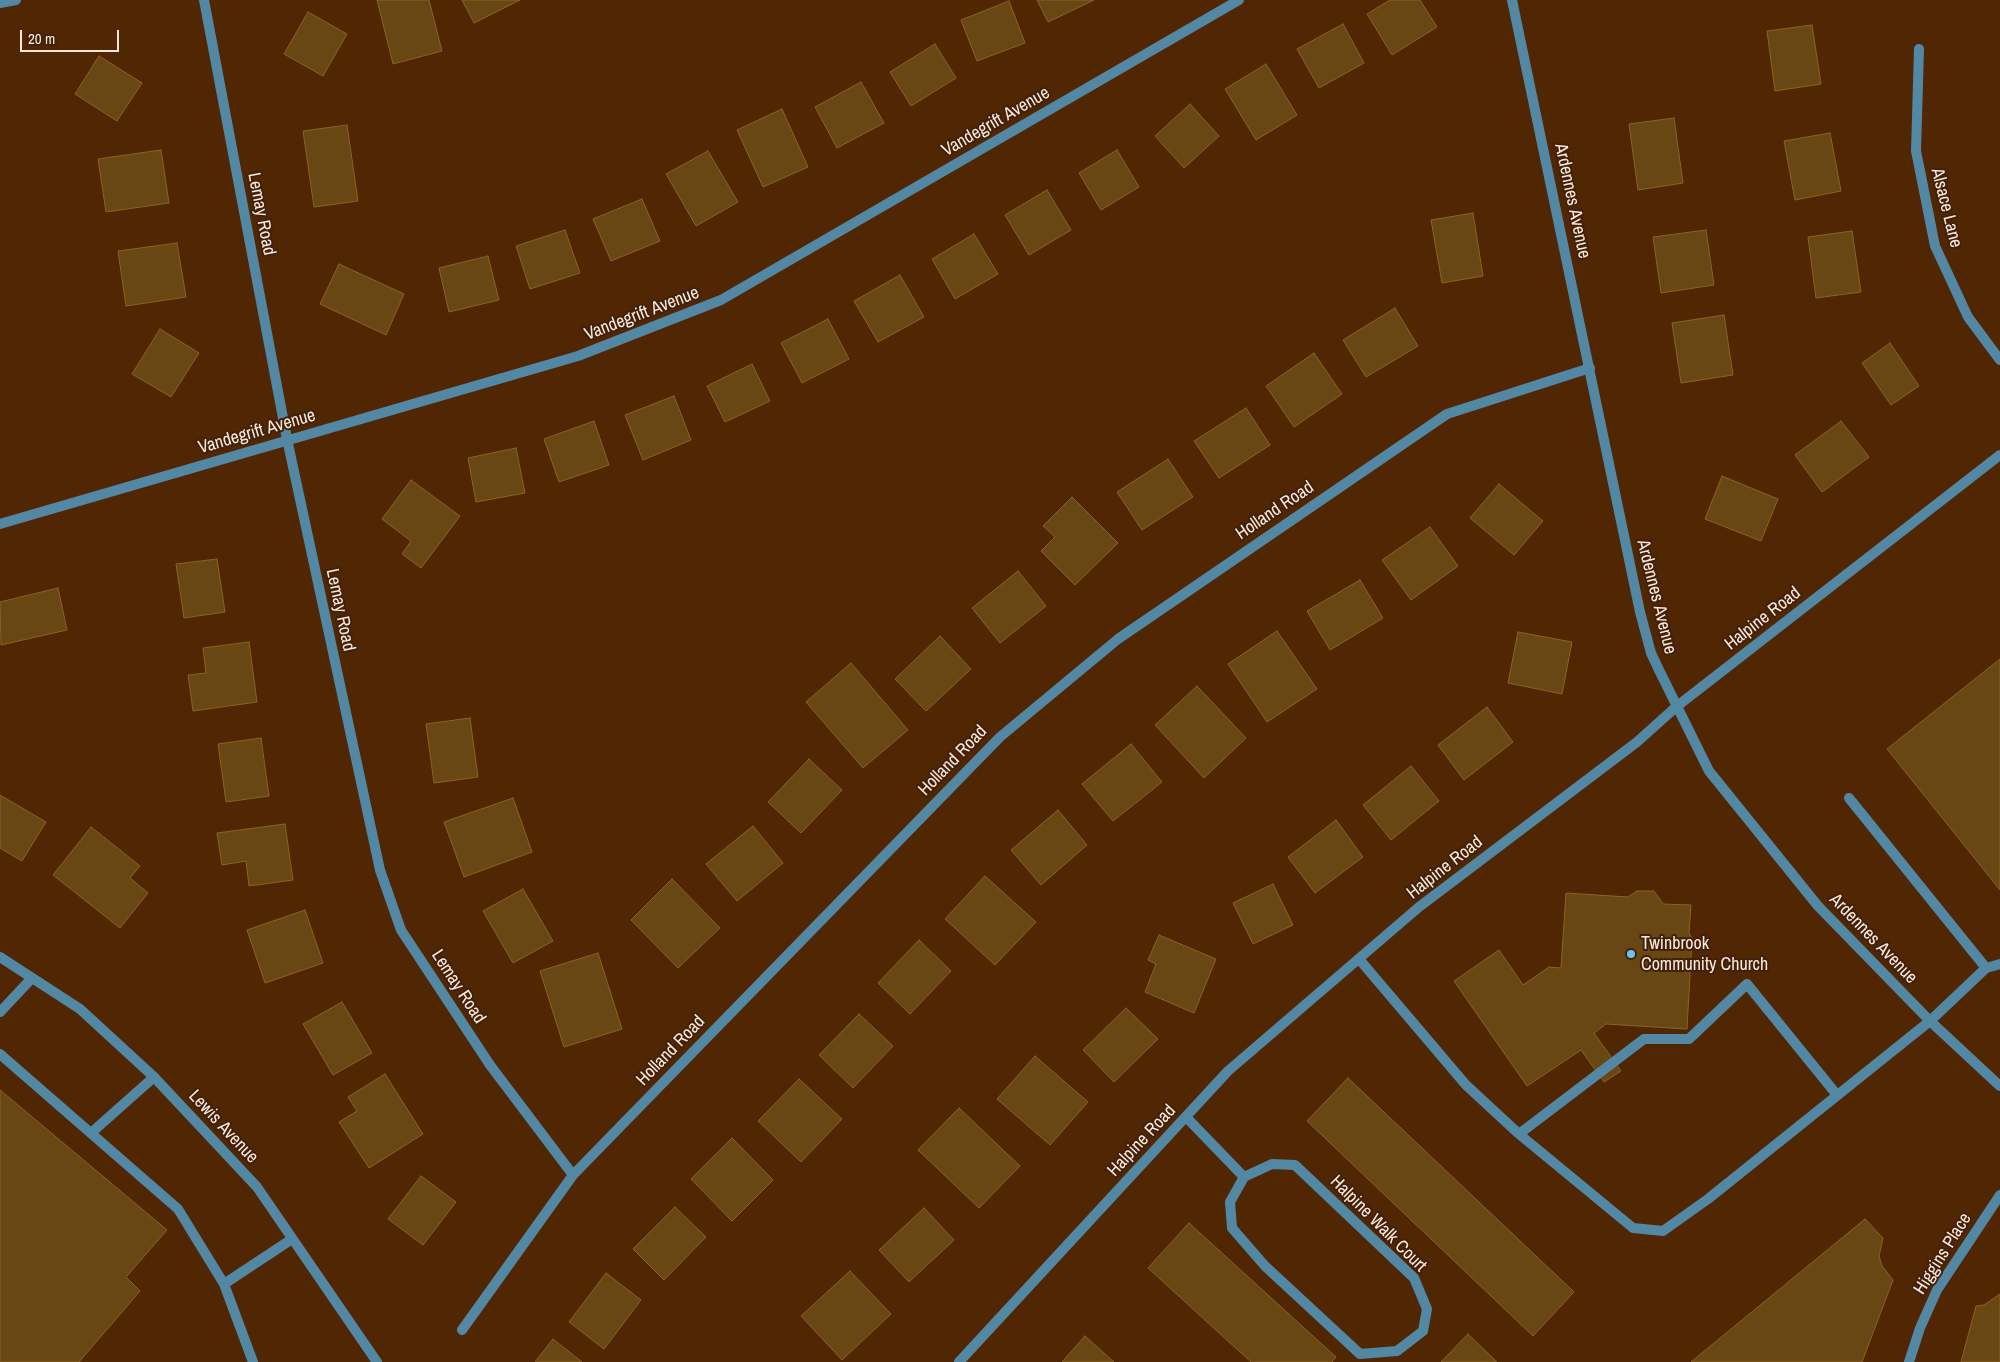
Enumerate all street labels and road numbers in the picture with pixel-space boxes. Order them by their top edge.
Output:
street label: Vandegrift Avenue [938,82,1054,162]
street label: Ardennes Avenue [1549,141,1595,261]
street label: Alsace Lane [1926,166,1966,250]
street label: Lemay Road [242,171,280,257]
street label: Vandegrift Avenue [582,282,702,346]
street label: Vandegrift Avenue [196,405,318,459]
street label: Holland Road [1232,477,1318,545]
street label: Ardennes Avenue [1631,538,1681,656]
street label: Lemay Road [321,567,359,653]
street label: Halpine Road [1721,583,1805,655]
street label: Holland Road [914,721,992,801]
street label: Halpine Road [1403,832,1487,904]
street label: Ardennes Avenue [1825,889,1921,989]
street label: Lemay Road [426,946,490,1028]
street label: Holland Road [632,1011,710,1091]
street label: Lewis Avenue [184,1086,262,1168]
street label: Halpine Road [1103,1101,1181,1181]
street label: Halpine Walk Court [1325,1171,1431,1277]
street label: Higgins Place [1909,1209,1977,1299]

